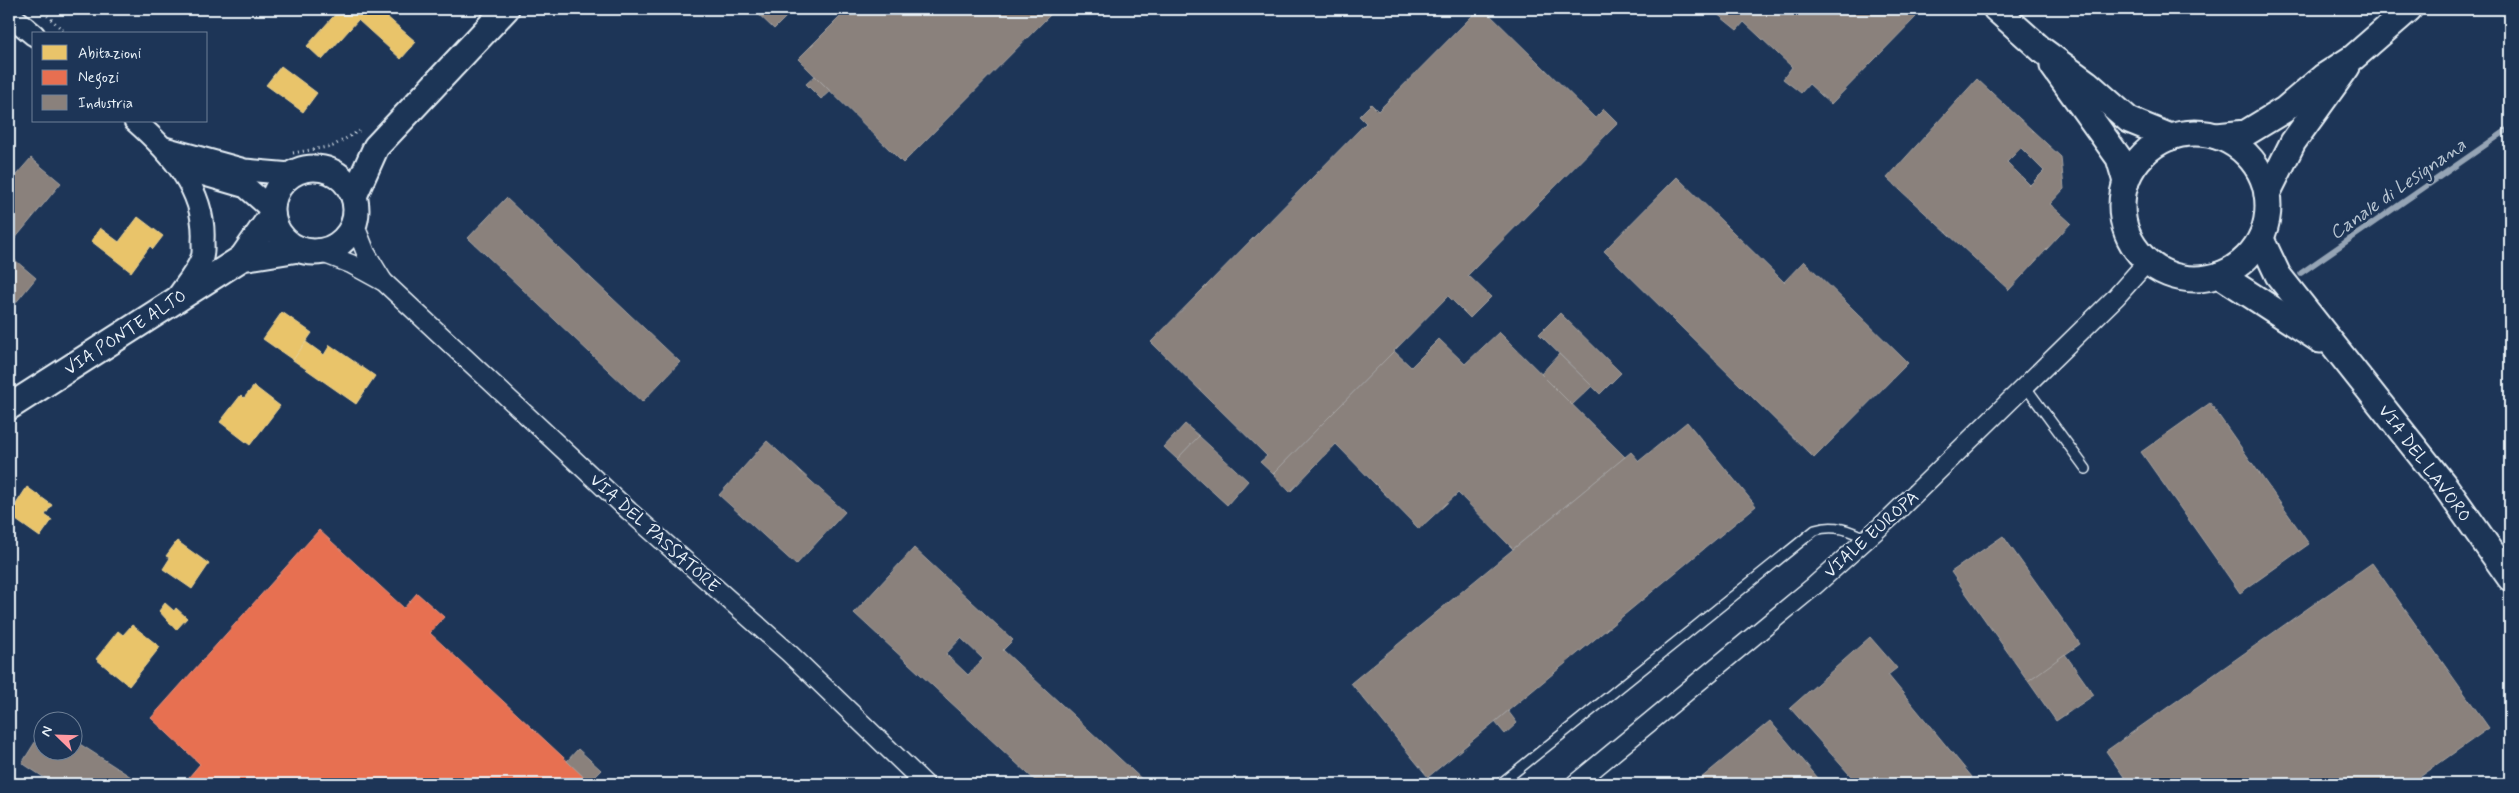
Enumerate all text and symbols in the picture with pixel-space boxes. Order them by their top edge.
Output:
legend [32,32,208,122]
text: Abitazioni [78,44,141,64]
text: Negozi [78,68,119,89]
text: Industria [78,94,133,114]
water label: Canale di Lesignana [2325,132,2472,246]
street label: VIA PONTE ALTO [60,284,191,381]
street label: VIA DEL LAVORO [2372,400,2476,527]
street label: VIA DEL PASSATORE [584,469,725,599]
street label: VIALE EUROPA [1819,485,1924,584]
north arrow [32,710,82,760]
text: N [37,724,57,739]

